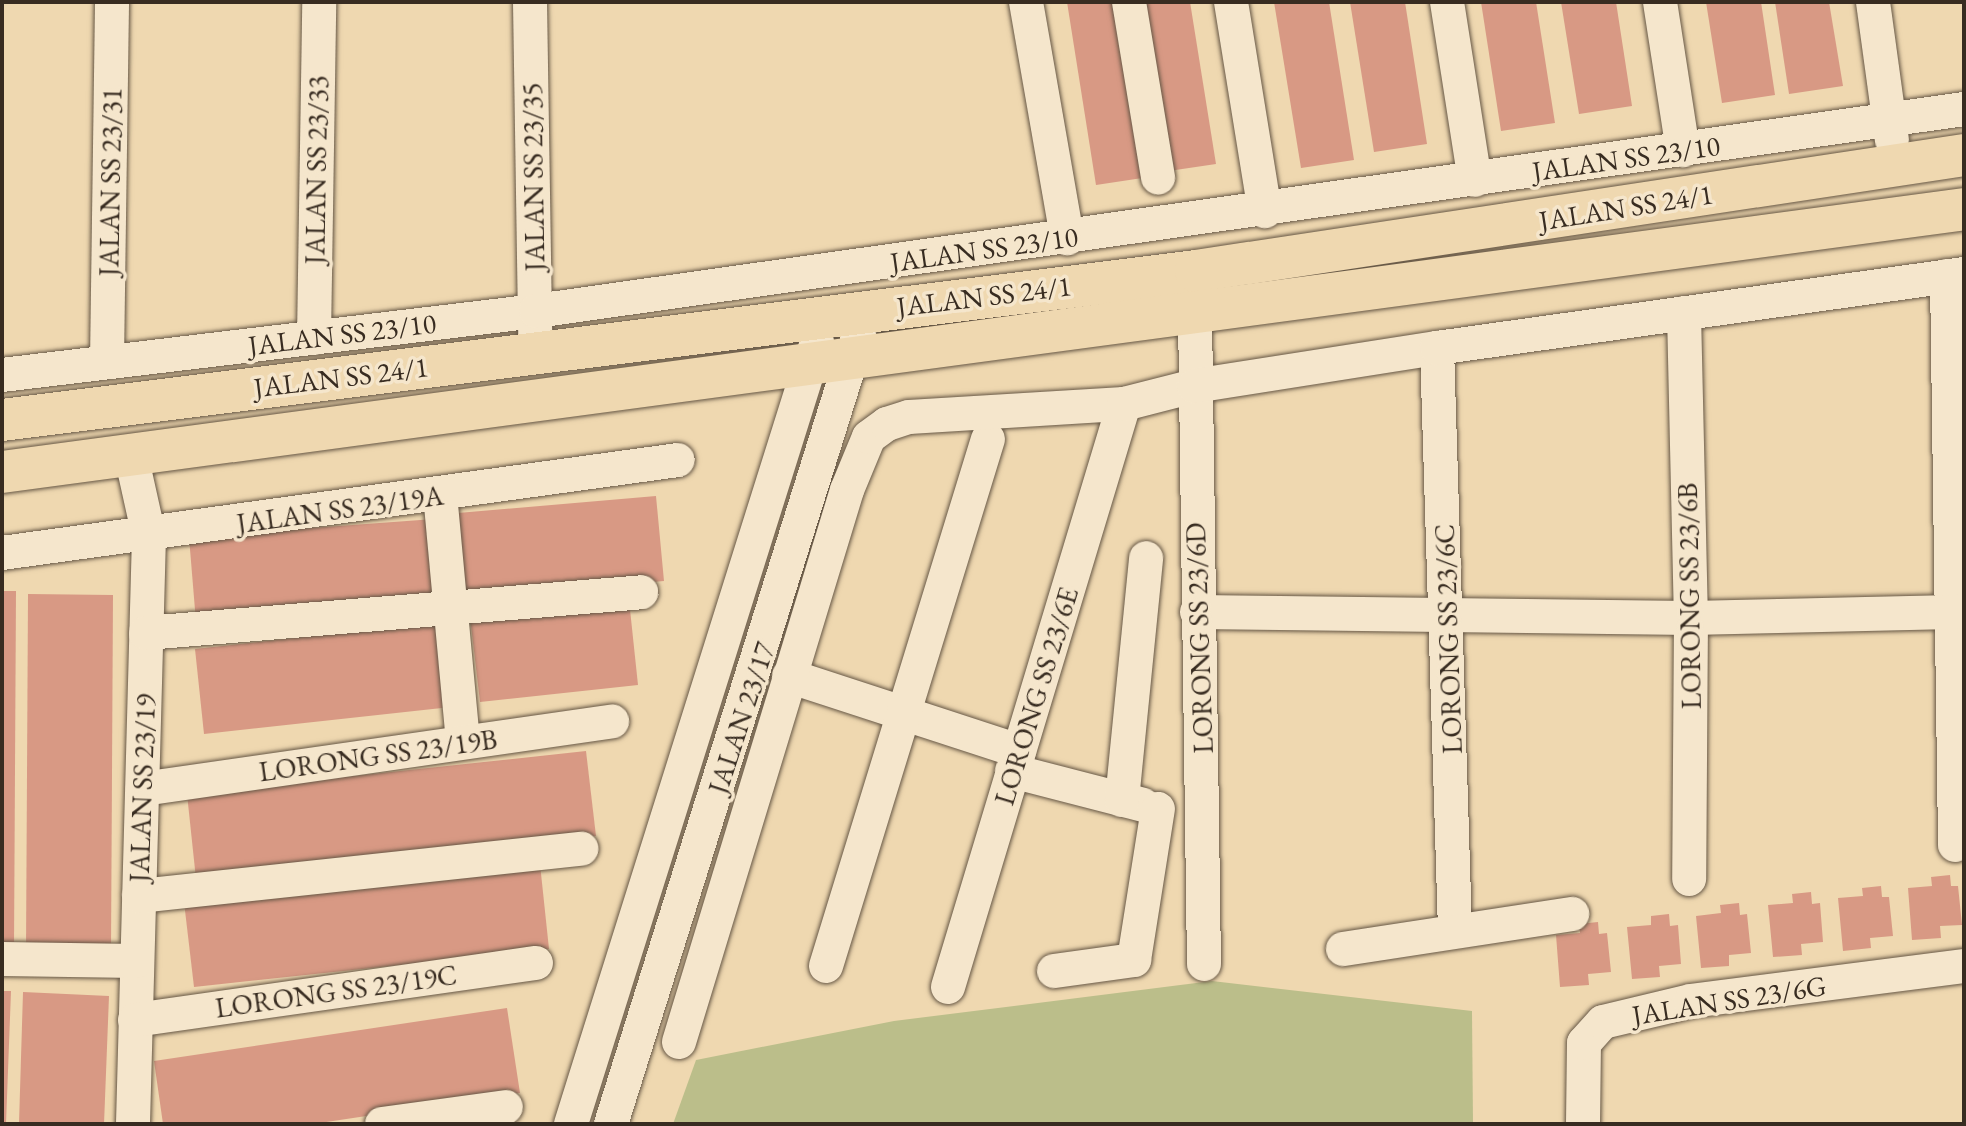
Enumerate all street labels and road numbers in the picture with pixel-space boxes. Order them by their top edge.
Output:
street label: JALAN SS 23/33 [298,75,334,265]
street label: JALAN SS 23/35 [515,82,551,272]
street label: JALAN SS 23/31 [92,87,128,277]
street label: JALAN SS 23/10 [1530,128,1722,188]
street label: JALAN SS 24/1 [1537,177,1715,237]
street label: JALAN SS 23/10 [888,219,1080,279]
street label: JALAN SS 24/1 [895,269,1073,323]
street label: JALAN SS 23/10 [246,306,438,362]
street label: JALAN SS 24/1 [252,350,430,404]
street label: JALAN SS 23/19A [235,478,445,540]
street label: LORONG SS 23/6B [1670,482,1708,710]
street label: LORONG SS 23/6D [1178,522,1220,754]
street label: LORONG SS 23/6C [1427,523,1469,755]
street label: LORONG SS 23/6E [987,583,1085,809]
street label: JALAN 23/17 [701,638,781,798]
street label: JALAN SS 23/19 [122,693,162,883]
street label: LORONG SS 23/19B [257,722,499,788]
street label: LORONG SS 23/19C [213,957,459,1025]
street label: JALAN SS 23/6G [1630,968,1828,1032]

